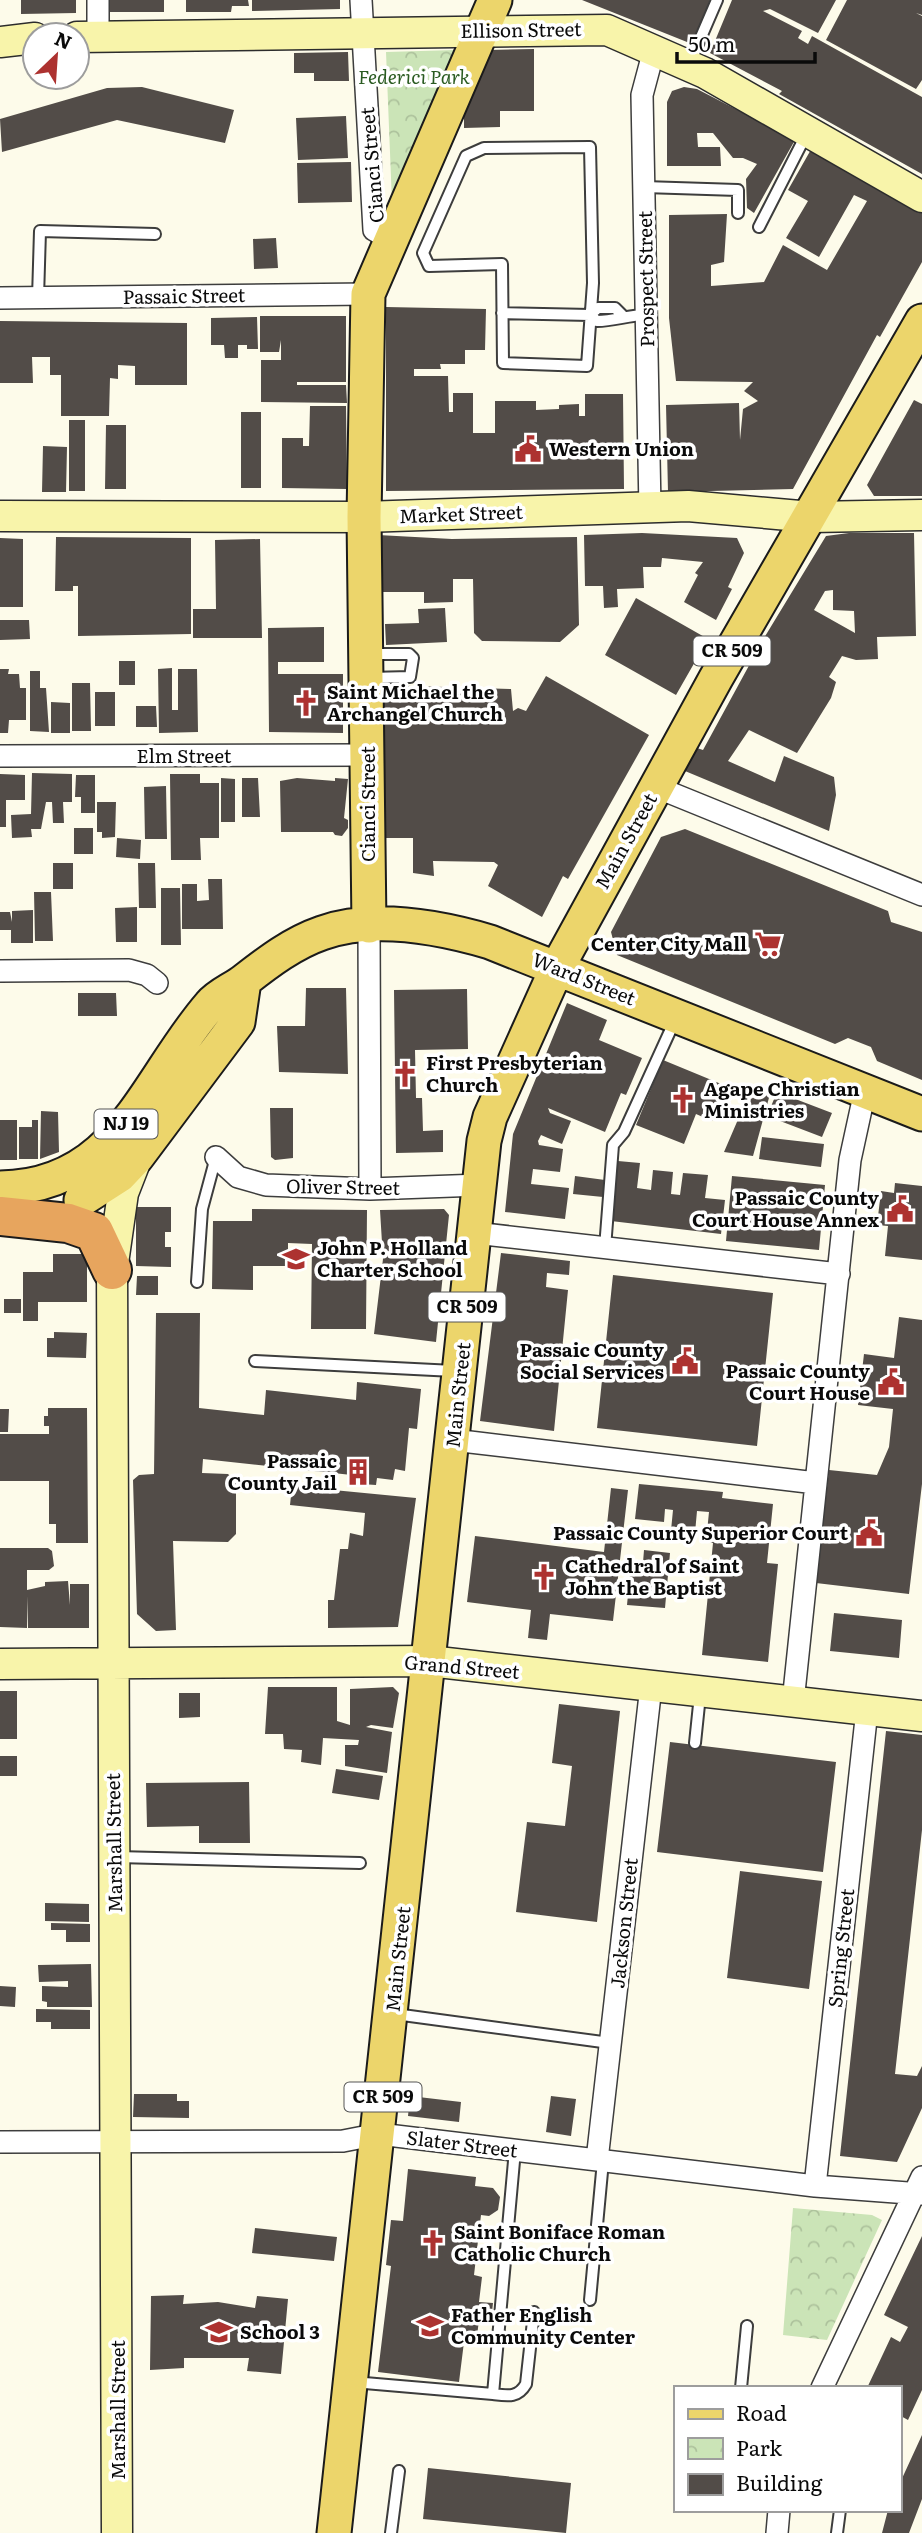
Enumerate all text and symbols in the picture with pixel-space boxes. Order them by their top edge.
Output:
street label: Ellison Street [460,14,582,44]
north arrow [21,21,91,91]
scale bar [677,21,815,65]
text: N [50,24,77,56]
text: 50 m [688,27,735,58]
park label: Federici Park [358,62,471,90]
street label: Cianci Street [352,106,390,224]
street label: Prospect Street [630,210,660,348]
street label: Passaic Street [122,280,246,310]
public building icon: Western Union [513,434,543,464]
place label: Western Union [549,434,694,462]
street label: Market Street [398,497,524,529]
road number: CR 509 [694,636,770,666]
place label: Saint Michael the Archangel Church [327,677,503,727]
church icon: Saint Michael the Archangel Church [291,688,321,718]
street label: Elm Street [137,741,232,769]
street label: Cianci Street [353,746,381,862]
street label: Main Street [587,787,663,894]
place label: Center City Mall [591,929,747,957]
supermarket icon: Center City Mall [753,929,783,959]
street label: Ward Street [529,945,640,1012]
place label: First Presbyterian Church [426,1048,603,1098]
church icon: First Presbyterian Church [390,1059,420,1089]
place label: Agape Christian Ministries [704,1074,860,1124]
church icon: Agape Christian Ministries [668,1085,698,1115]
road number: NJ 19 [94,1110,158,1139]
street label: Oliver Street [286,1171,401,1201]
place label: Passaic County Court House Annex [692,1183,880,1233]
public building icon: Passaic County Court House Annex [885,1194,915,1224]
place label: John P. Holland Charter School [317,1233,468,1283]
school or university icon: John P. Holland Charter School [281,1244,311,1274]
road number: CR 509 [428,1292,505,1322]
place label: Passaic County Social Services [520,1335,664,1385]
street label: Main Street [438,1340,477,1449]
public building icon: Passaic County Social Services [670,1346,700,1376]
place label: Passaic County Court House [726,1356,870,1406]
public building icon: Passaic County Court House [876,1367,906,1397]
place label: Passaic County Jail [228,1446,337,1496]
building icon: Passaic County Jail [343,1457,373,1487]
place label: Passaic County Superior Court [553,1518,849,1546]
public building icon: Passaic County Superior Court [854,1518,884,1548]
place label: Cathedral of Saint John the Baptist [565,1551,740,1601]
church icon: Cathedral of Saint John the Baptist [529,1562,559,1592]
street label: Grand Street [403,1647,521,1685]
street label: Marshall Street [98,1772,128,1913]
street label: Jackson Street [602,1856,644,1990]
street label: Spring Street [820,1887,860,2009]
street label: Main Street [378,1904,417,2013]
road number: CR 509 [344,2082,422,2112]
street label: Slater Street [405,2122,520,2164]
place label: Saint Boniface Roman Catholic Church [454,2217,665,2267]
church icon: Saint Boniface Roman Catholic Church [418,2228,448,2258]
place label: Father English Community Center [451,2300,636,2350]
school or university icon: Father English Community Center [415,2311,445,2341]
school or university icon: School 3 [204,2317,234,2347]
place label: School 3 [240,2317,320,2345]
street label: Marshall Street [103,2340,131,2480]
legend [674,2386,901,2512]
text: Road [736,2396,787,2427]
text: Park [736,2431,782,2462]
text: Building [736,2466,823,2497]

